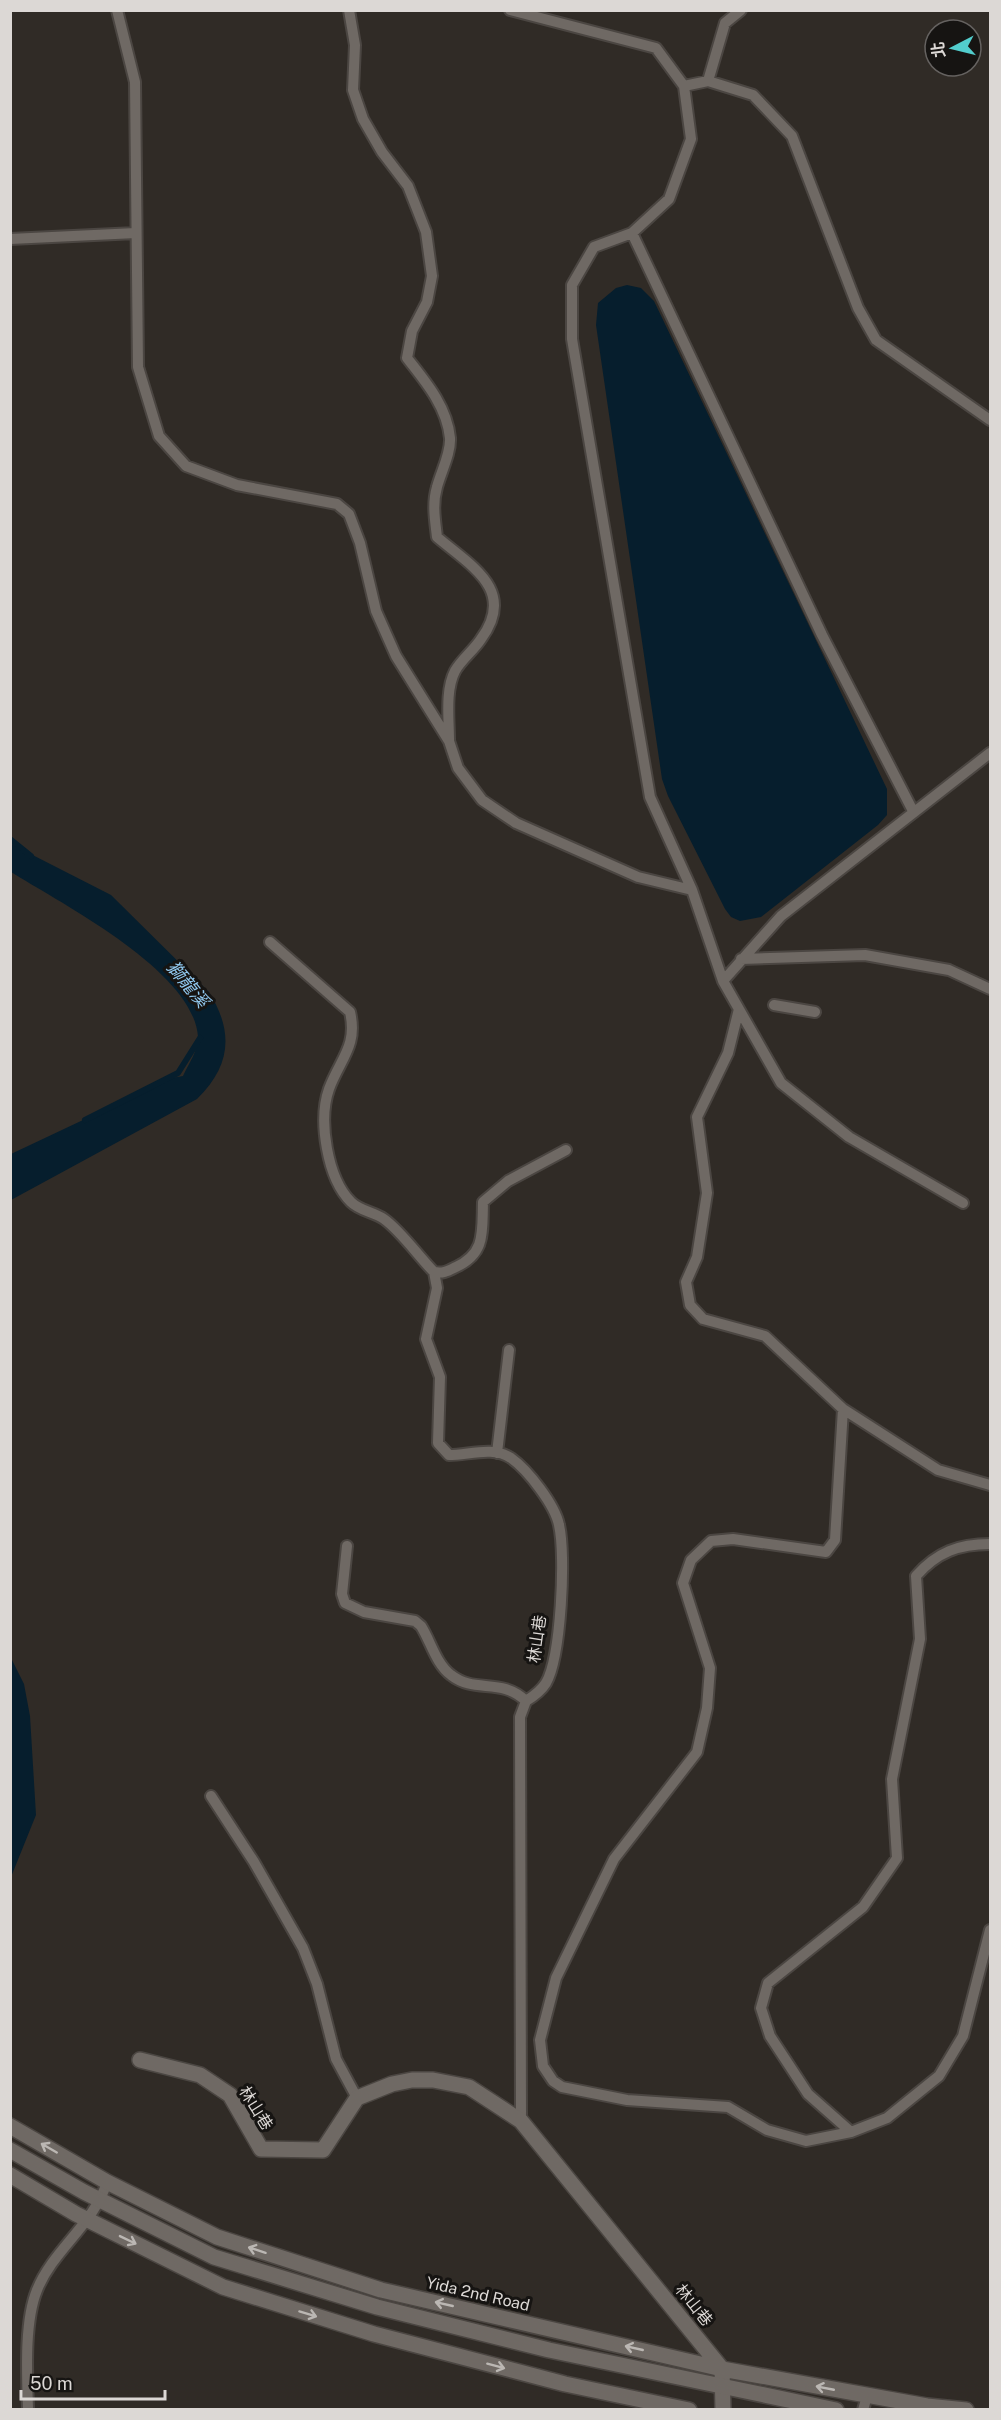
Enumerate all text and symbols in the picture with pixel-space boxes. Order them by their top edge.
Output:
north arrow [923,18,983,78]
text: 北 [928,41,949,59]
water label: 獅龍溪 [163,957,215,1014]
street label: 林山巷 [524,1614,550,1664]
street label: 林山巷 [235,2083,277,2133]
one-way arrow [41,2142,58,2154]
one-way arrow [118,2235,136,2247]
one-way arrow [248,2244,267,2255]
street label: Yida 2nd Road [424,2273,532,2315]
street label: 林山巷 [672,2280,716,2330]
one-way arrow [435,2298,454,2310]
one-way arrow [298,2309,317,2320]
one-way arrow [625,2342,644,2354]
one-way arrow [486,2360,505,2372]
scale bar [21,2363,165,2401]
text: 50 m [30,2373,73,2394]
one-way arrow [816,2382,835,2393]

